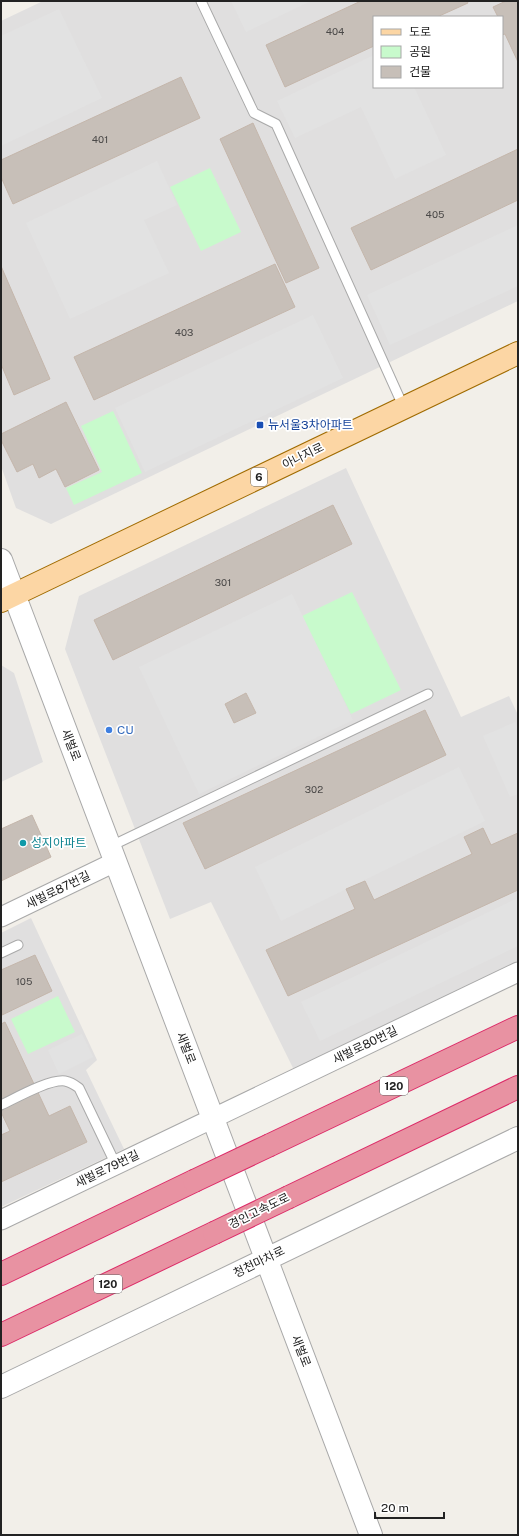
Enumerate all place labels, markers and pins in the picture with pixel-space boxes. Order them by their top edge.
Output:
place label: 뉴서울3차아파트 [268,418,353,432]
marker: 뉴서울3차아파트 [255,420,265,430]
place label: CU [117,723,134,737]
marker: CU [104,725,114,735]
place label: 성지아파트 [31,836,86,850]
marker: 성지아파트 [18,838,28,848]

